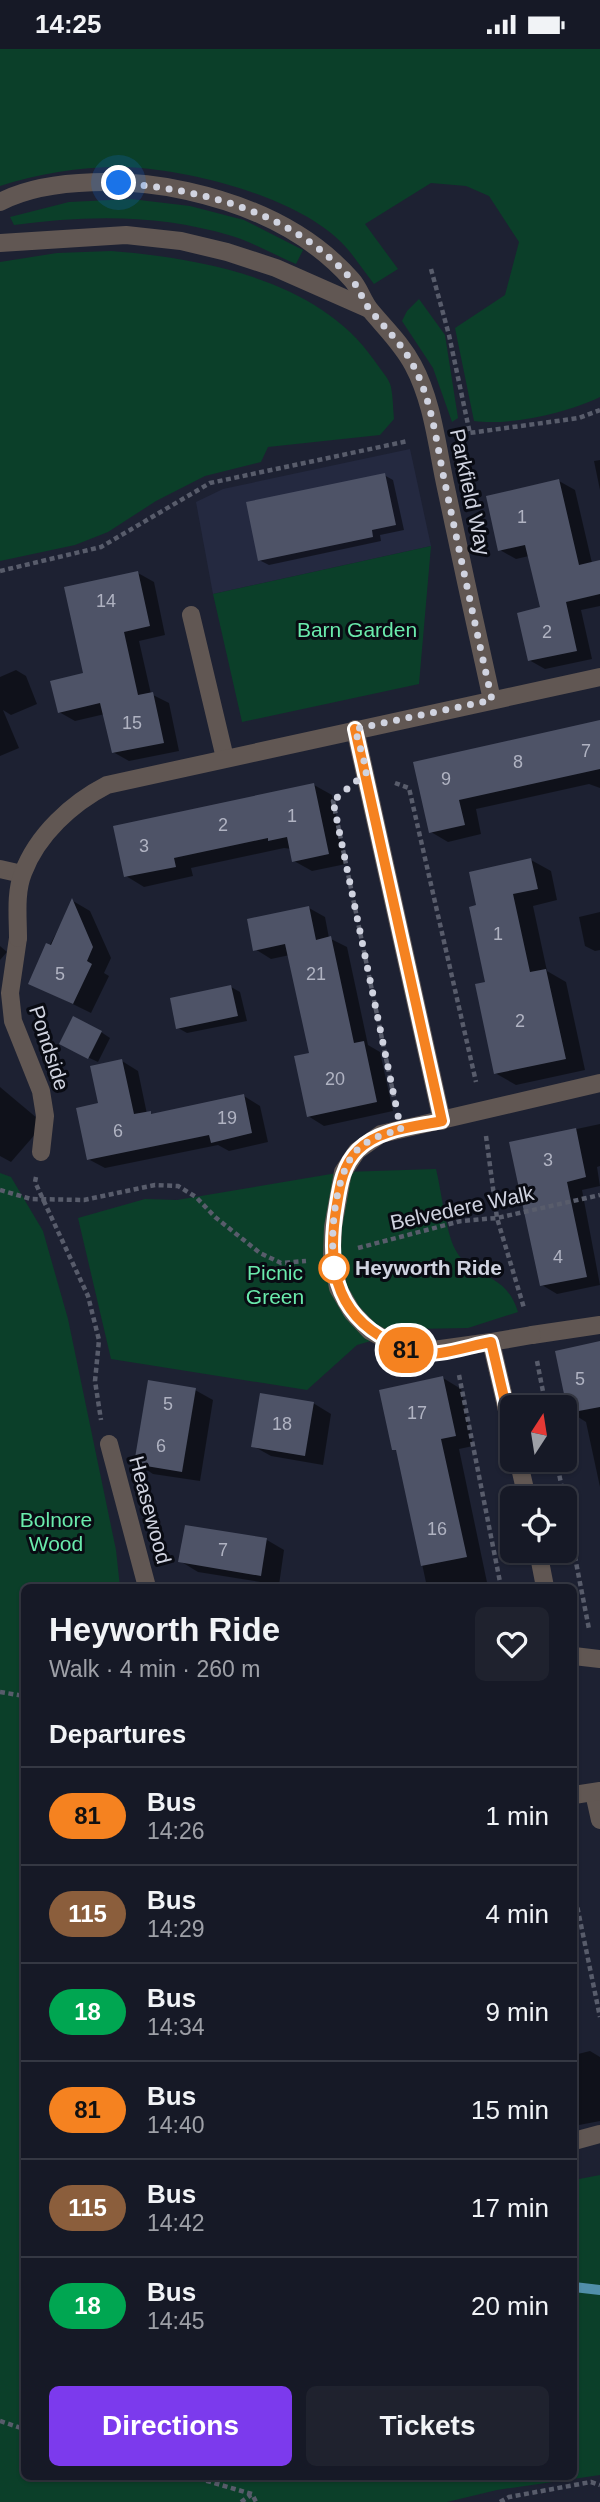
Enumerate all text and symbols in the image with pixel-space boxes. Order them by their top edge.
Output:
text: 14:25 [35,9,102,39]
your location [101,165,136,200]
street label: Parkfield Way [446,427,495,558]
house number: 1 [517,507,527,527]
house number: 14 [96,591,116,611]
park label: Barn Garden [297,618,417,641]
house number: 2 [542,622,552,642]
house number: 15 [122,713,142,733]
house number: 7 [581,741,591,761]
house number: 8 [513,752,523,772]
house number: 9 [441,769,451,789]
house number: 1 [287,806,297,826]
house number: 2 [218,815,228,835]
house number: 3 [139,836,149,856]
house number: 1 [493,924,503,944]
house number: 5 [55,964,65,984]
house number: 21 [306,964,326,984]
street label: Pondside [25,1003,74,1093]
house number: 2 [515,1011,525,1031]
house number: 20 [325,1069,345,1089]
house number: 19 [217,1108,237,1128]
house number: 6 [113,1121,123,1141]
house number: 3 [543,1150,553,1170]
street label: Belvedere Walk [388,1181,536,1234]
house number: 4 [553,1247,563,1267]
marker: Heyworth Ride [319,1253,349,1283]
place label: Heyworth Ride [355,1256,502,1279]
park label: Picnic Green [246,1261,304,1308]
line badge: 81 [374,1327,438,1373]
text: 81 [393,1336,419,1363]
house number: 5 [575,1369,585,1389]
house number: 5 [163,1394,173,1414]
north arrow [500,1395,578,1472]
map controls [500,1395,577,1563]
house number: 17 [407,1403,427,1423]
house number: 18 [272,1414,292,1434]
house number: 6 [156,1436,166,1456]
street label: Heasewood [125,1453,176,1566]
button: locate [500,1486,577,1563]
park label: Bolnore Wood [20,1508,92,1555]
house number: 16 [427,1519,447,1539]
house number: 7 [218,1540,228,1560]
button: heart [475,1607,549,1681]
text: Heyworth Ride [49,1611,280,1648]
text: Walk · 4 min · 260 m [49,1656,260,1682]
text: Departures [49,1719,186,1749]
text: Bus [147,1787,196,1817]
text: 1 min [485,1801,549,1831]
text: 81 [74,1802,101,1829]
text: 14:26 [147,1818,205,1844]
text: Bus [147,1885,196,1915]
text: 4 min [485,1899,549,1929]
text: 115 [68,1900,107,1927]
text: 14:29 [147,1916,205,1942]
text: Bus [147,1983,196,2013]
text: 9 min [485,1997,549,2027]
text: 18 [74,1998,101,2025]
text: 14:34 [147,2014,205,2040]
text: Bus [147,2081,196,2111]
text: 15 min [471,2095,549,2125]
text: 81 [74,2096,101,2123]
text: 14:40 [147,2112,205,2138]
text: Bus [147,2179,196,2209]
text: 17 min [471,2193,549,2223]
text: 115 [68,2194,107,2221]
text: 14:42 [147,2210,205,2236]
text: Bus [147,2277,196,2307]
text: 20 min [471,2291,549,2321]
text: 18 [74,2292,101,2319]
text: 14:45 [147,2308,205,2334]
button: Directions [49,2386,292,2466]
button: Tickets [306,2386,549,2466]

